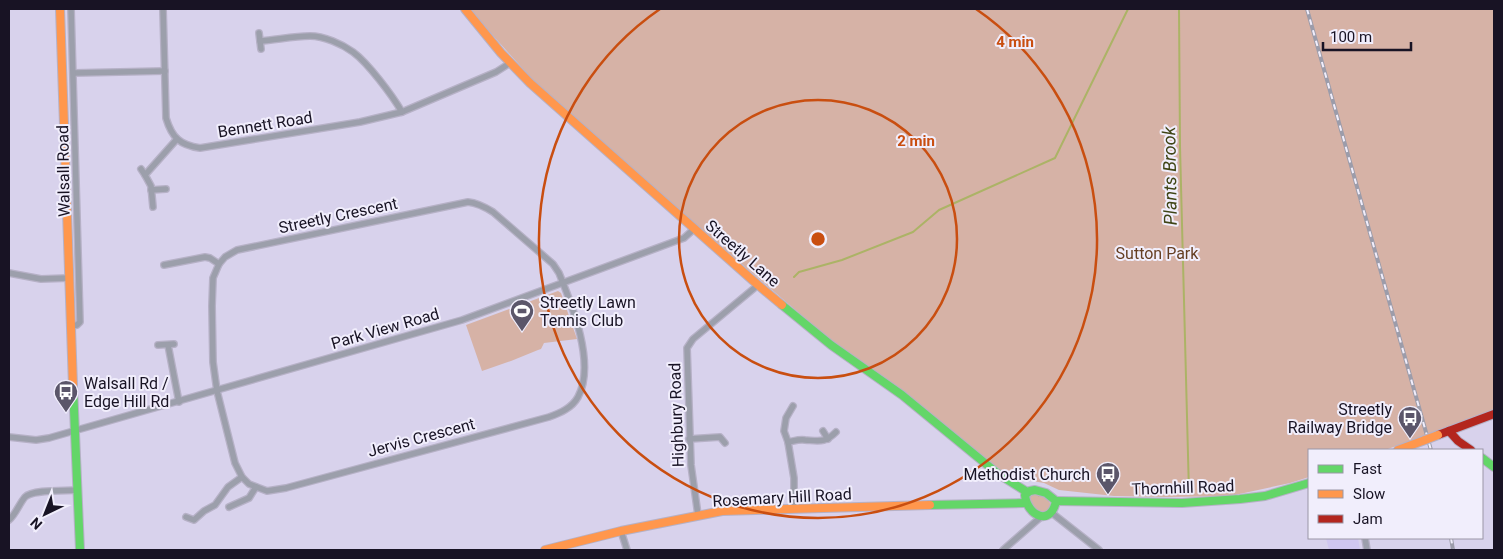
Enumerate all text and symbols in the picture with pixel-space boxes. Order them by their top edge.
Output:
scale bar [1323,20,1410,52]
text: 100 m [1330,28,1372,46]
text: 4 min [996,33,1034,51]
street label: Bennett Road [216,108,314,141]
street label: Walsall Road [53,125,74,217]
water label: Plants Brook [1158,125,1181,226]
text: 2 min [897,132,935,150]
street label: Streetly Crescent [277,194,399,237]
street label: Streetly Lane [702,216,784,291]
centre of rings [809,230,827,248]
park label: Sutton Park [1116,244,1199,263]
place label: Streetly Lawn Tennis Club [540,293,636,330]
sports icon: Streetly Lawn Tennis Club [509,298,535,332]
street label: Park View Road [329,304,441,353]
street label: Highbury Road [665,362,688,468]
place label: Walsall Rd / Edge Hill Rd [84,374,169,411]
bus stop icon: Walsall Rd / Edge Hill Rd [53,379,79,413]
place label: Streetly Railway Bridge [1288,400,1392,437]
bus stop icon: Streetly Railway Bridge [1397,405,1423,439]
street label: Jervis Crescent [365,414,477,461]
legend [1308,449,1483,539]
text: Fast [1353,460,1382,478]
bus stop icon: Methodist Church [1095,461,1121,495]
place label: Methodist Church [963,465,1090,484]
street label: Thornhill Road [1131,476,1235,499]
street label: Rosemary Hill Road [712,484,852,511]
text: Slow [1353,485,1385,503]
north arrow [20,489,70,539]
text: Jam [1353,510,1383,528]
text: N [27,514,45,533]

